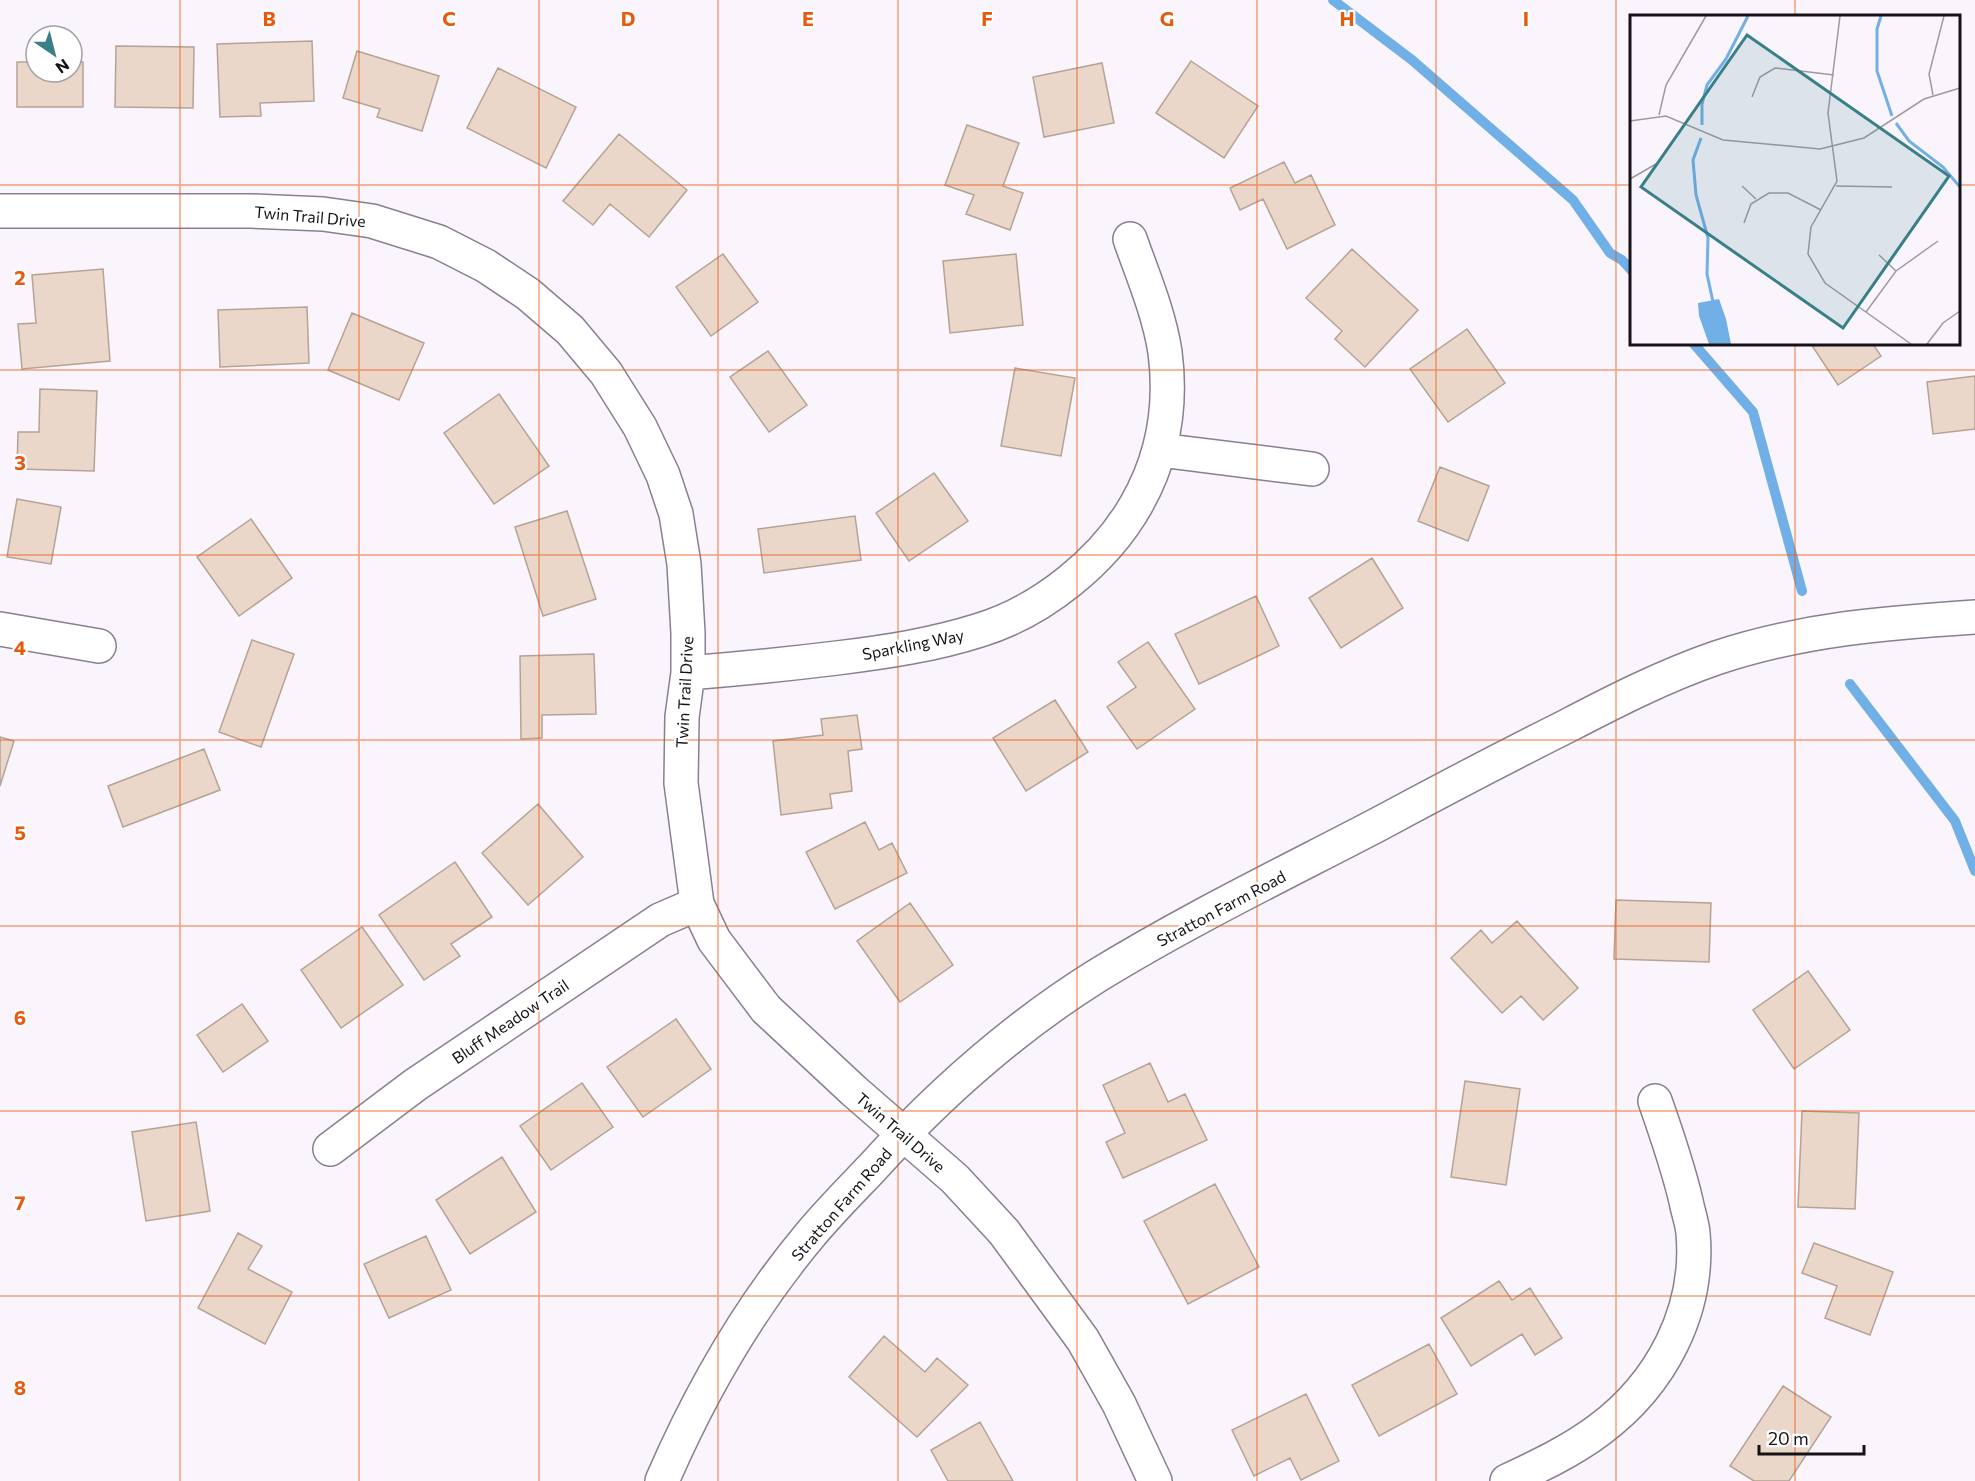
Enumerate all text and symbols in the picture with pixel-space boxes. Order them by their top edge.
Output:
text: B [262,6,276,30]
text: C [442,6,456,30]
text: D [621,6,635,30]
text: E [802,6,814,30]
text: F [981,6,993,30]
text: G [1160,6,1174,30]
text: H [1340,6,1355,30]
text: I [1523,6,1529,30]
inset map [1630,15,1960,345]
north arrow [24,24,84,84]
text: N [53,55,73,78]
street label: Twin Trail Drive [253,202,367,230]
text: 2 [14,265,26,289]
text: 3 [14,450,26,474]
street label: Sparkling Way [860,625,966,663]
text: 4 [14,635,26,659]
street label: Twin Trail Drive [672,636,696,748]
text: 5 [14,820,26,844]
street label: Stratton Farm Road [1153,866,1289,950]
street label: Bluff Meadow Trail [448,975,572,1067]
text: 6 [14,1005,26,1029]
street label: Twin Trail Drive [853,1088,949,1176]
street label: Stratton Farm Road [787,1144,895,1264]
text: 7 [15,1190,26,1214]
text: 8 [14,1375,26,1399]
scale bar [1759,1418,1864,1456]
text: 20 m [1768,1427,1809,1449]

